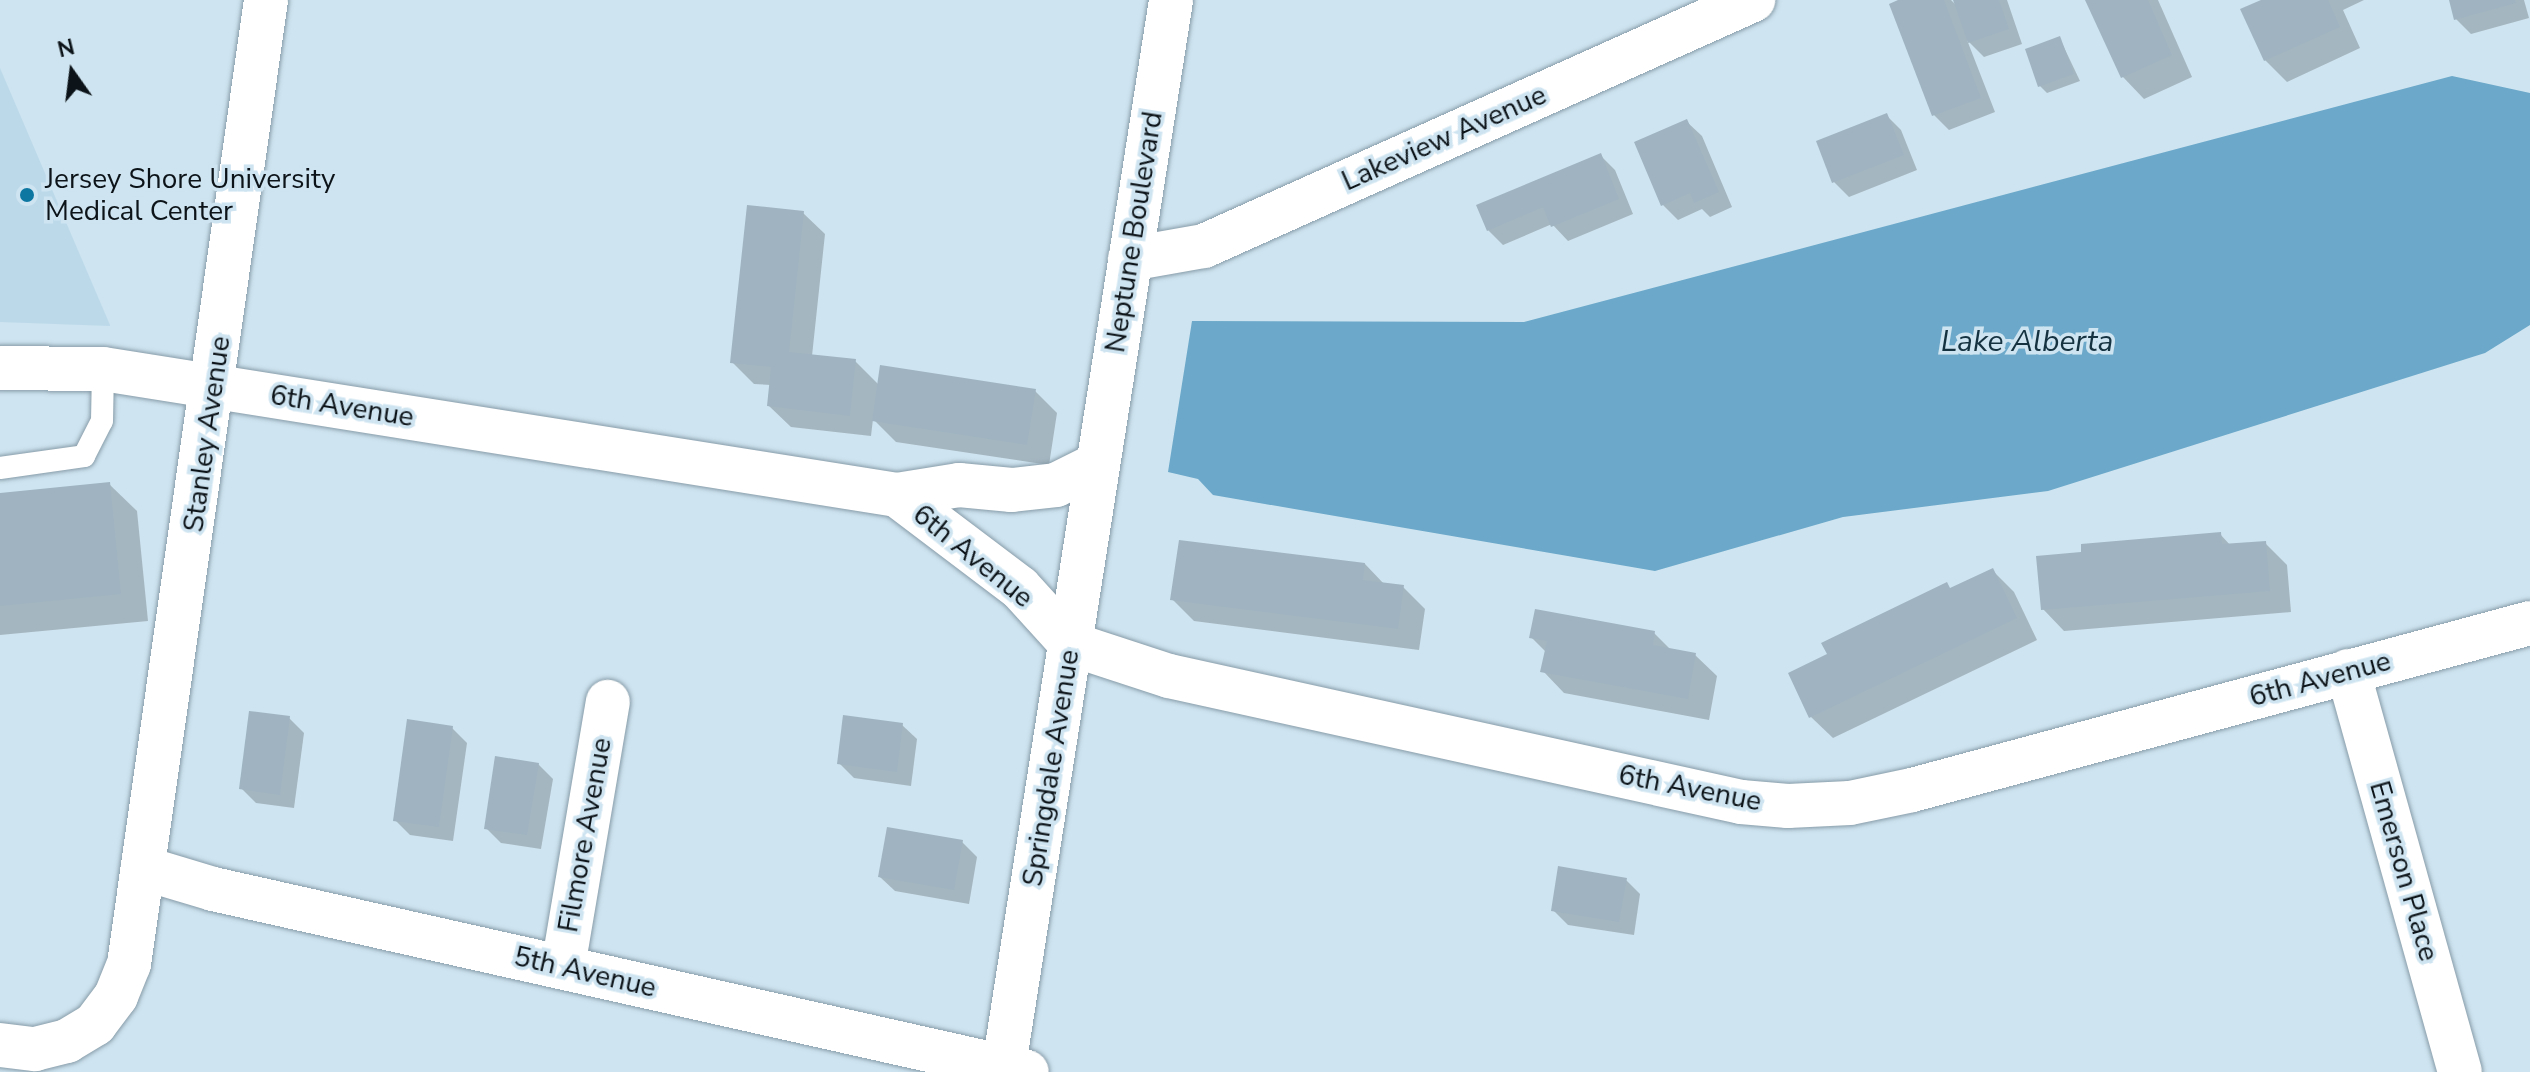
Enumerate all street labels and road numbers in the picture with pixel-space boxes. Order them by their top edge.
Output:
street label: Lakeview Avenue [1337,78,1551,198]
street label: Neptune Boulevard [1098,109,1170,355]
street label: Stanley Avenue [177,334,237,534]
street label: 6th Avenue [268,378,416,434]
street label: 6th Avenue [906,497,1040,615]
street label: 6th Avenue [2246,644,2394,714]
street label: Springdale Avenue [1016,647,1086,889]
street label: Filmore Avenue [551,735,619,935]
street label: 6th Avenue [1616,758,1764,818]
street label: Emerson Place [2362,777,2446,965]
street label: 5th Avenue [511,939,659,1005]

